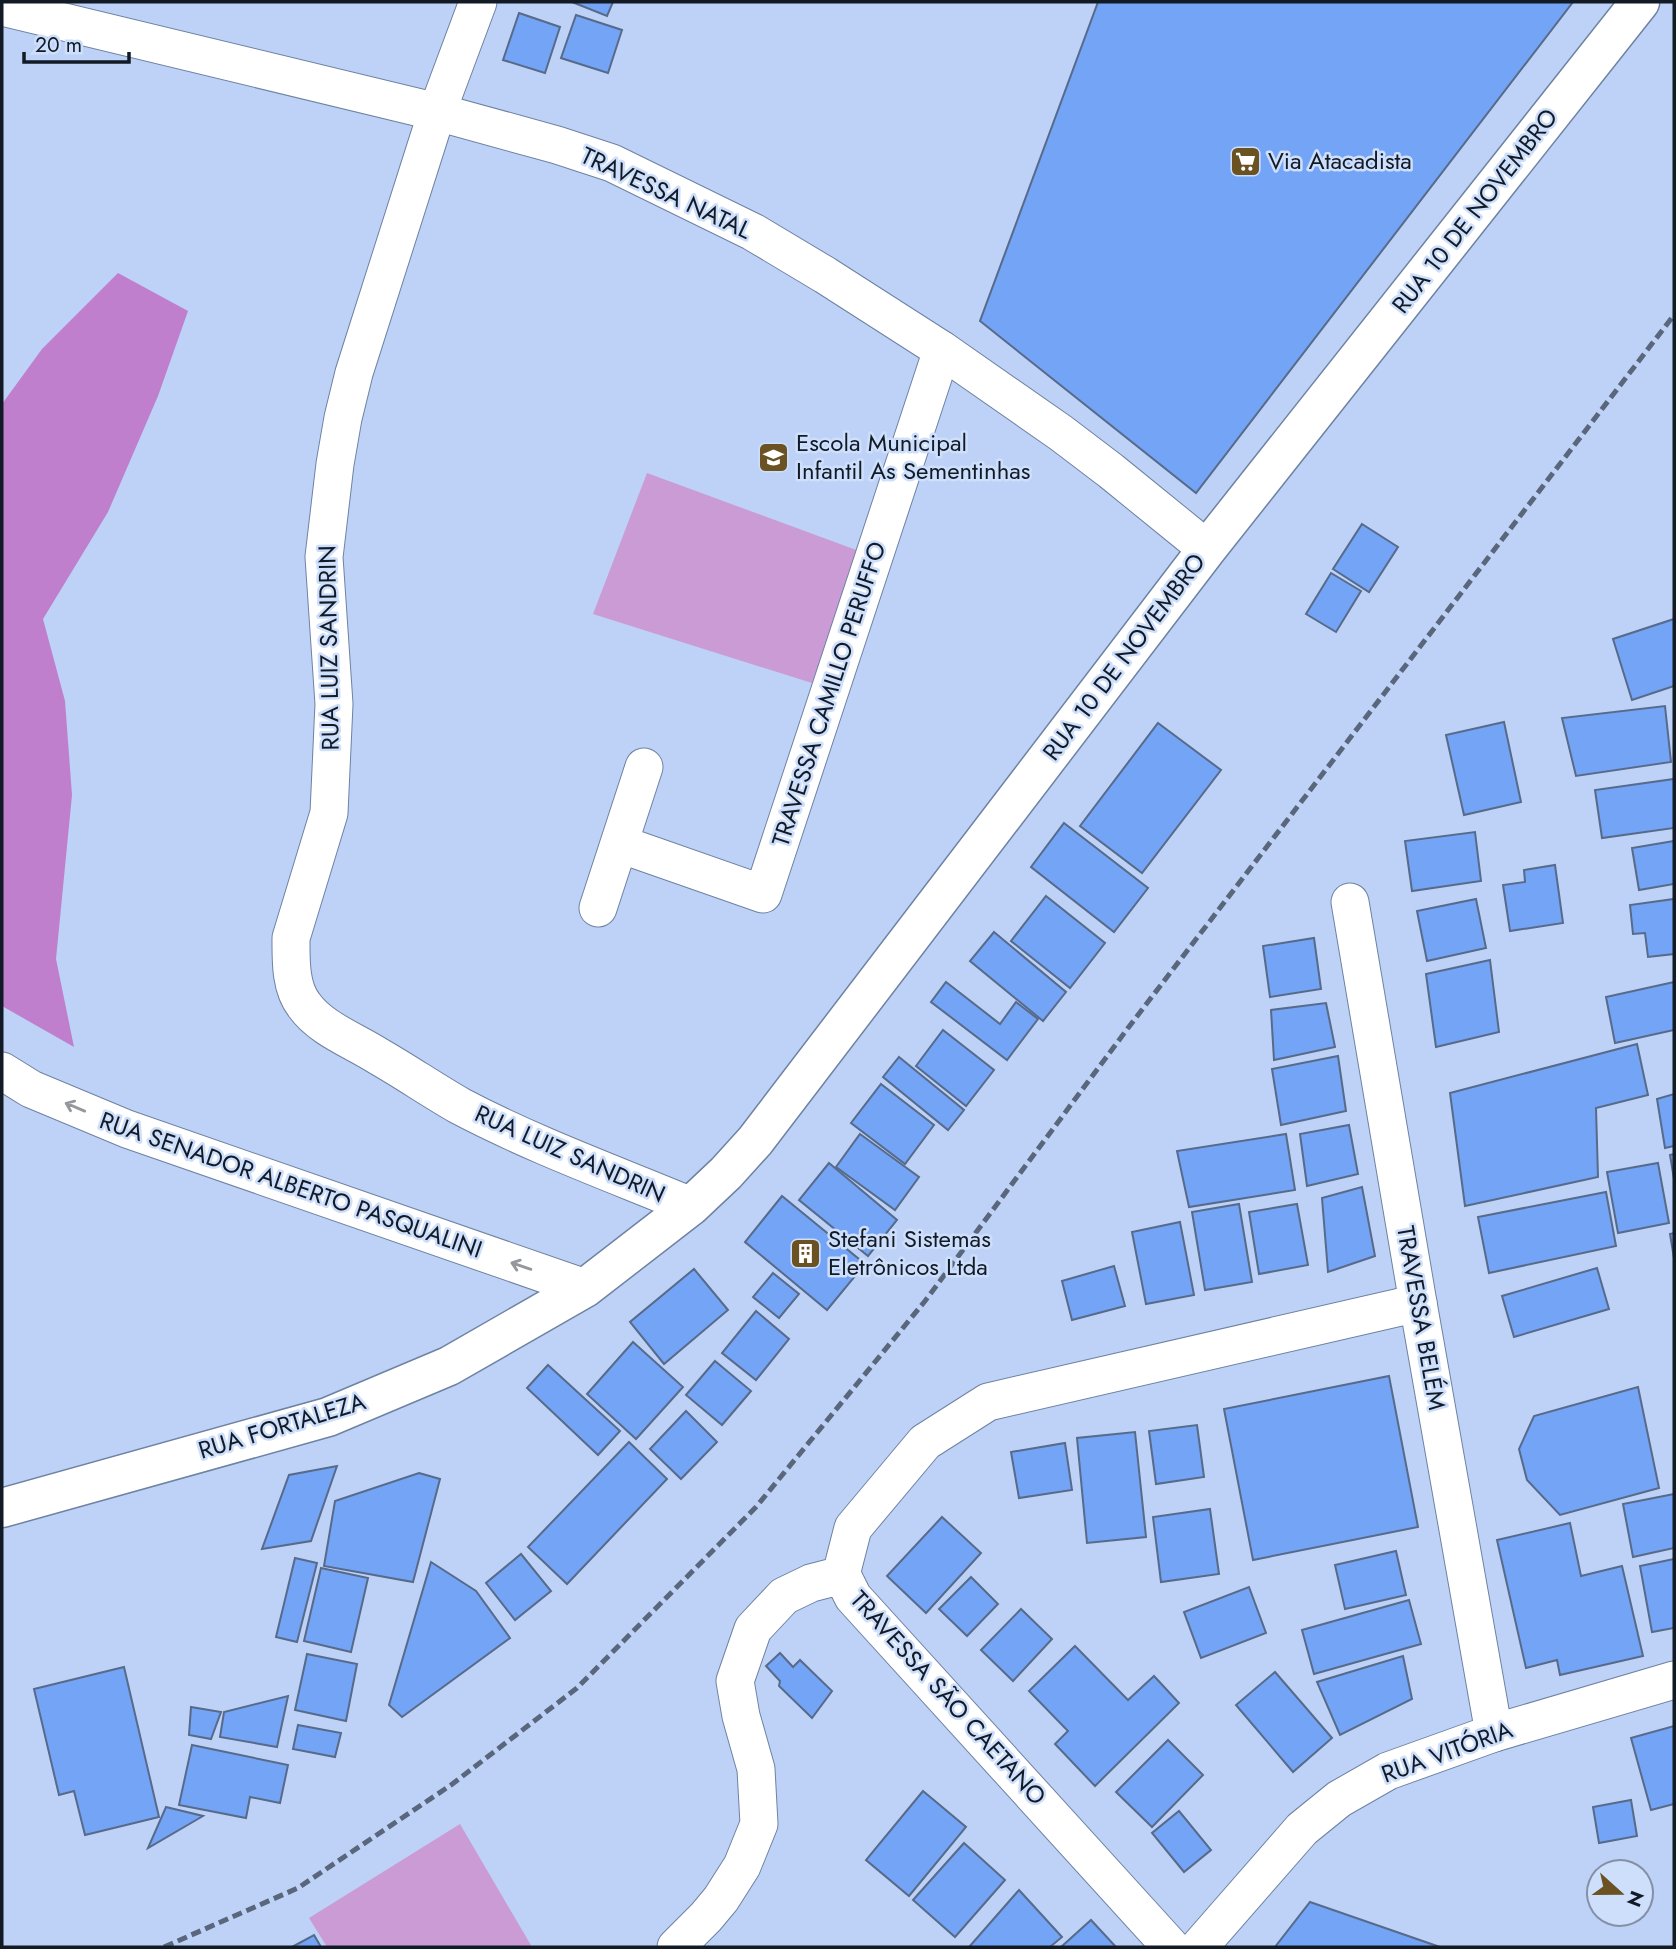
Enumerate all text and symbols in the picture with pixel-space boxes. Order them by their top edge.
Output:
scale bar [24,21,130,65]
text: 20 m [35,30,82,60]
street label: RUA 10 DE NOVEMBRO [1383,101,1566,321]
street label: TRAVESSA NATAL [575,138,757,247]
place label: Via Atacadista [1268,143,1412,178]
supermarket icon: Via Atacadista [1228,144,1262,178]
place label: Escola Municipal Infantil As Sementinhas [796,425,1031,488]
school or university icon: Escola Municipal Infantil As Sementinhas [756,440,790,474]
street label: TRAVESSA CAMILLO PERUFFO [763,537,894,851]
street label: RUA LUIZ SANDRIN [309,545,348,751]
street label: RUA 10 DE NOVEMBRO [1034,546,1213,768]
street label: RUA LUIZ SANDRIN [469,1096,671,1211]
one-way arrow [65,1100,87,1113]
street label: RUA SENADOR ALBERTO PASQUALINI [95,1102,487,1267]
place label: Stefani Sistemas Eletrônicos Ltda [828,1221,991,1284]
street label: TRAVESSA BELÉM [1388,1223,1455,1413]
building icon: Stefani Sistemas Eletrônicos Ltda [788,1236,822,1270]
one-way arrow [510,1259,532,1271]
street label: RUA FORTALEZA [194,1383,370,1468]
street label: TRAVESSA SÃO CAETANO [842,1583,1054,1813]
street label: RUA VITÓRIA [1376,1712,1517,1791]
north arrow [1585,1858,1655,1928]
text: N [1620,1887,1651,1911]

